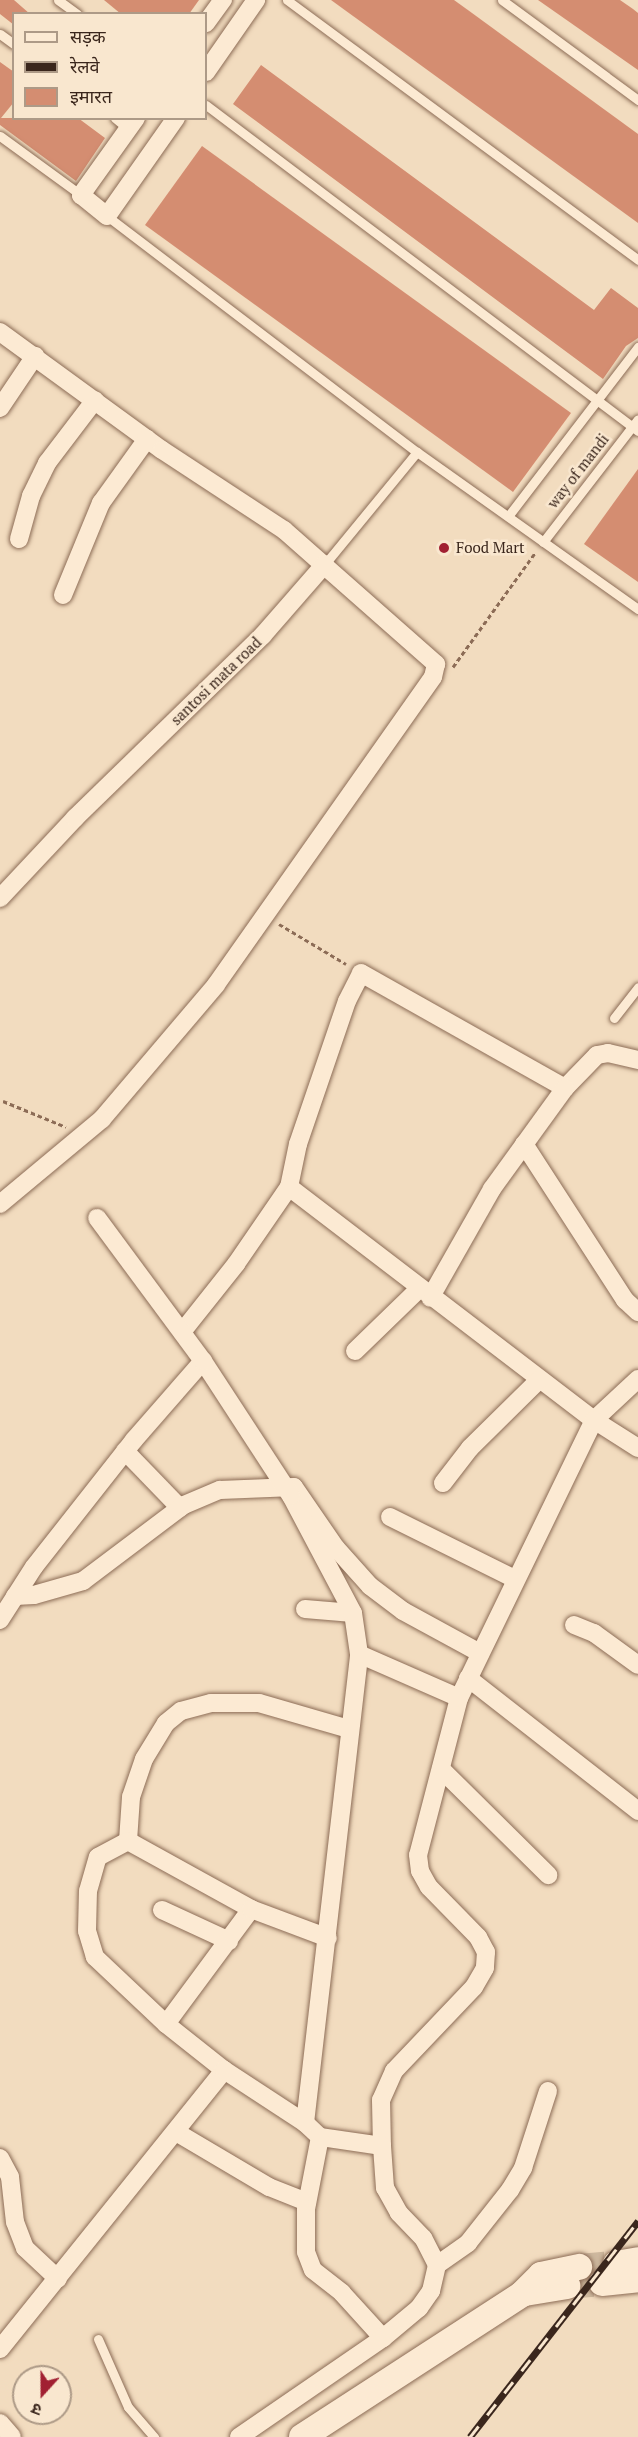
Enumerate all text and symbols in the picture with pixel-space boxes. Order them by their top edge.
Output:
legend [12,12,207,120]
text: सड़क [70,24,106,48]
text: रेलवे [70,54,100,78]
text: इमारत [70,84,112,108]
street label: way of mandi [543,430,613,512]
place label: Food Mart [456,539,525,557]
marker: Food Mart [437,541,451,555]
street label: santosi mata road [167,633,265,729]
north arrow [12,2365,72,2425]
text: उ [28,2398,45,2422]

